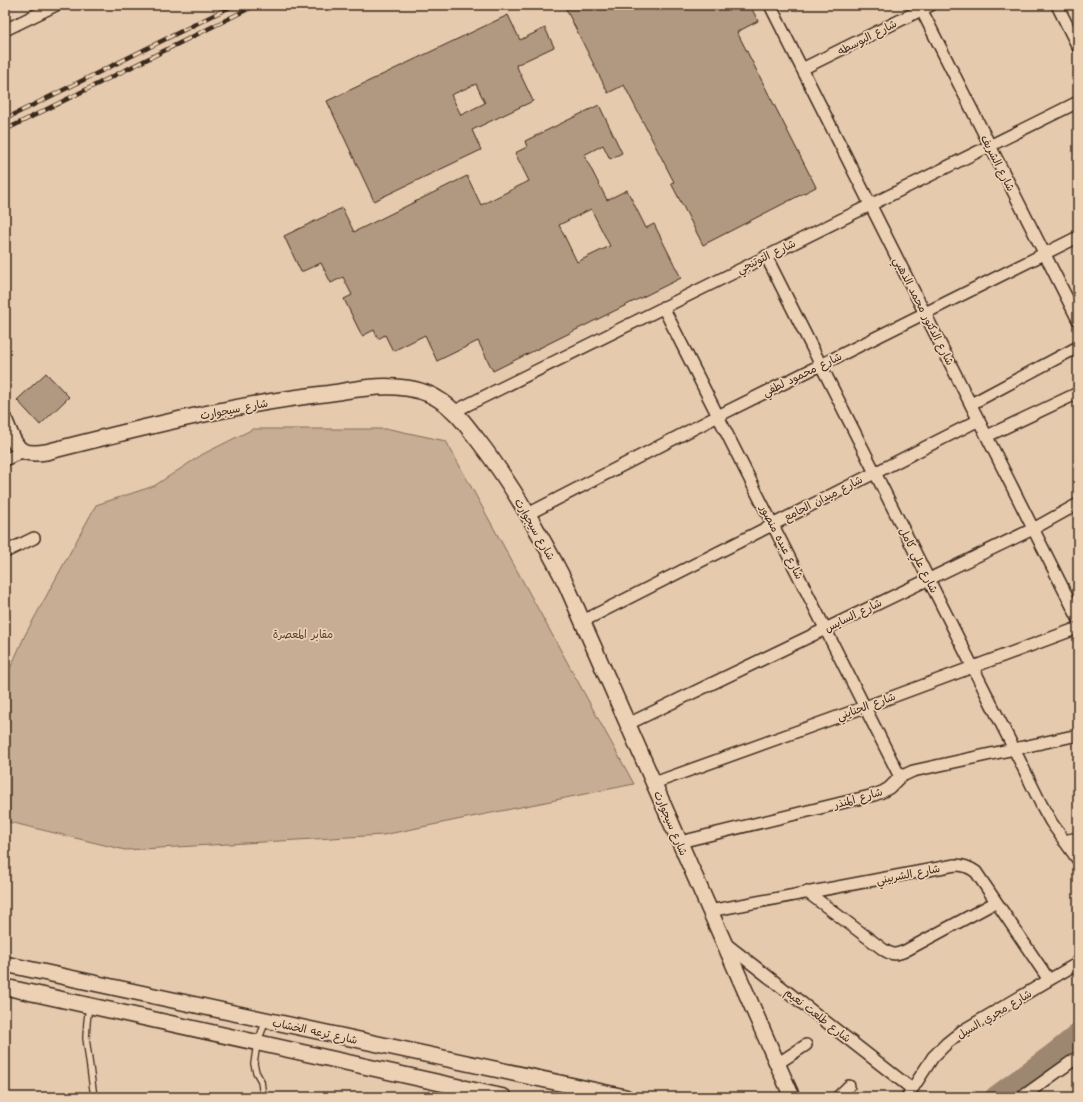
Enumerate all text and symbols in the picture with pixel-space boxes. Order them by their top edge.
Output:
street label: شارع البوسطه [835,16,900,60]
street label: شارع الشريف [976,133,1018,194]
street label: شارع التوتنجي [734,236,799,280]
street label: شارع الدكتور محمد الذهبي [887,254,957,369]
street label: شارع محمود لطفي [760,349,846,403]
street label: شارع سيجوارت [199,396,269,424]
street label: شارع ميدان الجامع [781,472,866,526]
street label: شارع سيجوارت [510,496,558,563]
street label: شارع عبده منصور [755,502,807,582]
street label: شارع علي كامل [893,525,942,597]
street label: شارع السايس [822,595,885,637]
park label: مقابر المعصرة [273,627,333,642]
street label: شارع الجنايني [835,689,899,727]
street label: شارع المنذر [831,784,885,814]
street label: شارع سيجوارت [649,789,691,858]
street label: شارع الشربيني [875,861,942,891]
street label: شارع طلعت نعيم [781,985,854,1047]
street label: شارع مجري السيل [954,986,1035,1044]
street label: شارع ترعه الخشاب [271,1015,359,1049]

